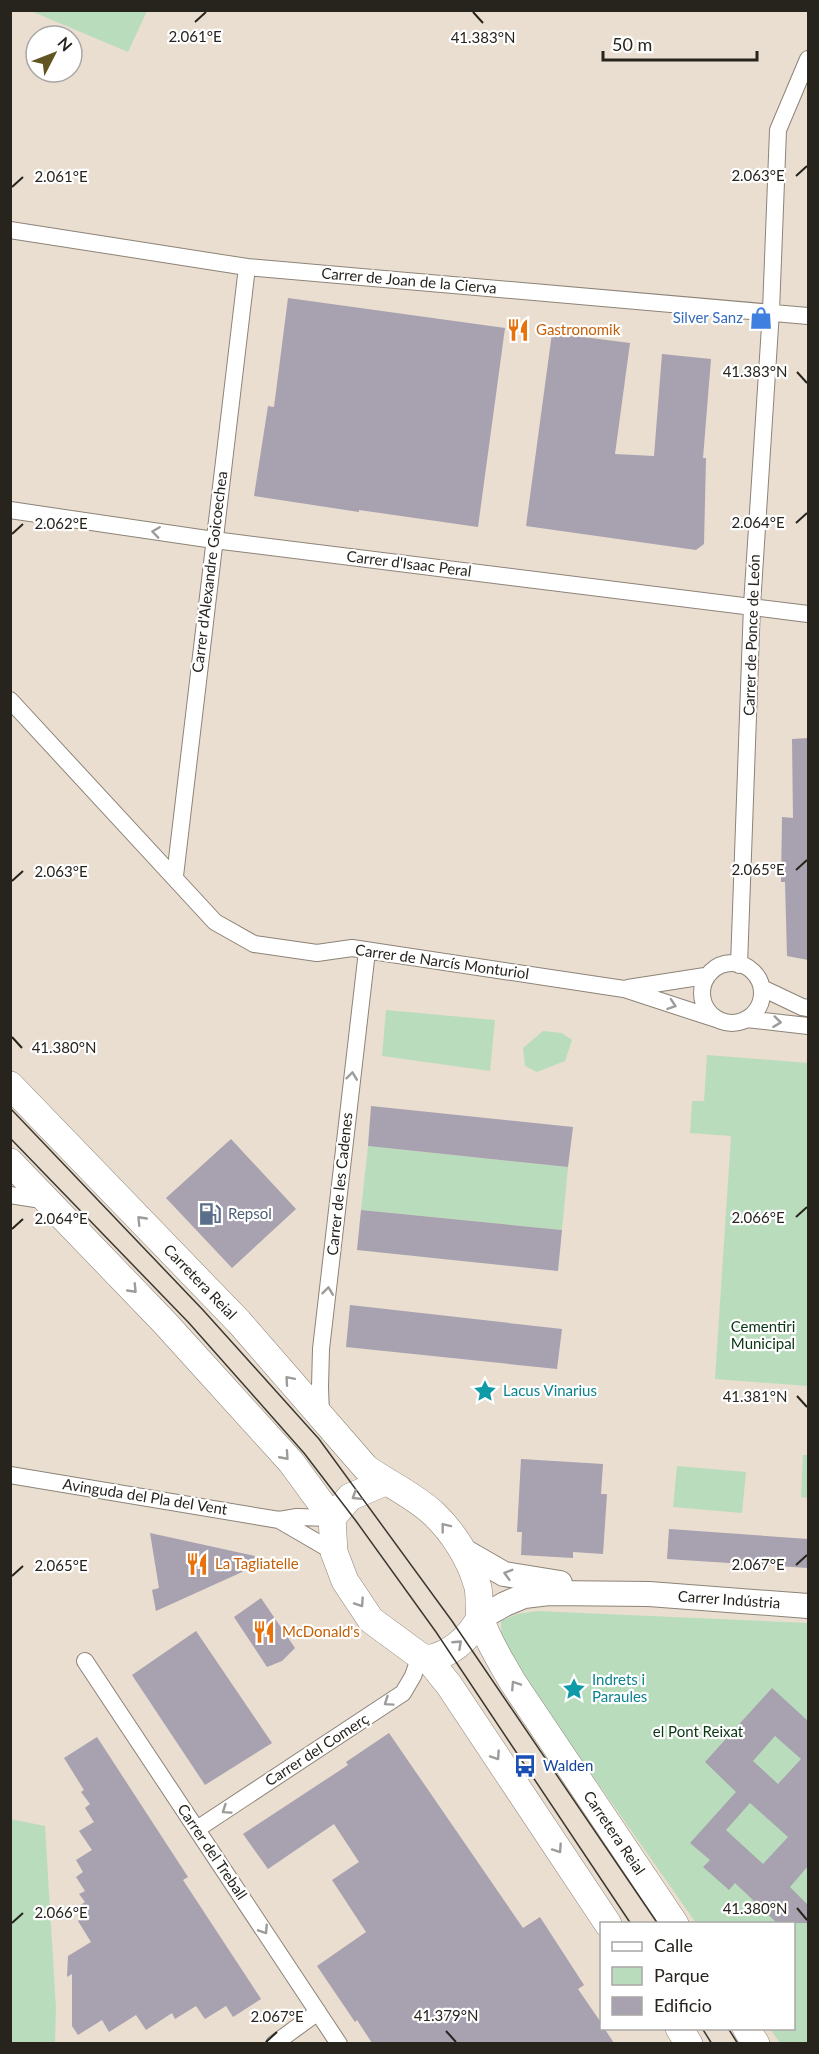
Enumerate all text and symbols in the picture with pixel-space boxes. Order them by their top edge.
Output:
north arrow [24,24,84,84]
scale bar [603,24,758,62]
text: 2.061°E [168,27,222,45]
text: 41.383°N [451,28,515,46]
text: N [54,33,77,55]
text: 50 m [612,33,652,55]
text: 2.063°E [731,166,785,184]
text: 2.061°E [34,167,88,185]
street label: Carrer de Joan de la Cierva [321,263,498,297]
shop icon: Silver Sanz [748,305,774,331]
place label: Silver Sanz [673,308,743,326]
restaurant icon: Gastronomik [505,317,531,343]
place label: Gastronomik [536,320,621,338]
text: 41.383°N [723,362,787,380]
street label: Carrer d'Alexandre Goicoechea [188,470,230,674]
text: 2.064°E [731,513,785,531]
text: 2.062°E [34,514,88,532]
one-way arrow [152,526,161,538]
street label: Carrer d'Isaac Peral [346,546,473,580]
street label: Carrer de Ponce de León [739,554,763,716]
text: 2.065°E [731,860,785,878]
text: 2.063°E [34,862,88,880]
street label: Carrer de Narcís Monturiol [354,940,530,982]
one-way arrow [666,998,677,1010]
one-way arrow [773,1016,782,1028]
text: 41.380°N [32,1038,96,1056]
one-way arrow [346,1071,358,1081]
street label: Carrer de les Cadenes [323,1112,355,1256]
fuel station icon: Repsol [197,1201,223,1227]
place label: Repsol [228,1204,272,1222]
text: 2.066°E [731,1208,785,1226]
text: 2.064°E [34,1209,88,1227]
one-way arrow [137,1217,148,1228]
street label: Carretera Reial [160,1240,241,1323]
one-way arrow [126,1283,137,1293]
one-way arrow [321,1286,334,1295]
park label: Cementiri Municipal [731,1317,795,1352]
one-way arrow [285,1376,296,1387]
place icon: Lacus Vinarius [472,1378,498,1404]
place label: Lacus Vinarius [503,1381,597,1399]
text: 41.381°N [723,1387,787,1405]
one-way arrow [278,1449,289,1460]
street label: Avinguda del Pla del Vent [62,1474,229,1518]
one-way arrow [351,1489,362,1500]
one-way arrow [441,1523,452,1534]
restaurant icon: La Tagliatelle [184,1551,210,1577]
place label: La Tagliatelle [215,1554,299,1572]
text: 2.067°E [731,1555,785,1573]
text: 2.065°E [34,1556,88,1574]
one-way arrow [504,1568,514,1581]
street label: Carrer Indústria [677,1586,781,1612]
one-way arrow [353,1597,364,1608]
restaurant icon: McDonald's [251,1619,277,1645]
place label: McDonald's [282,1622,360,1640]
one-way arrow [451,1640,462,1651]
place label: Indrets i Paraules [592,1670,647,1705]
place icon: Indrets i Paraules [561,1676,587,1702]
one-way arrow [510,1681,522,1691]
one-way arrow [384,1695,394,1707]
street label: Carrer del Comerç [261,1709,372,1789]
park label: el Pont Reixat [653,1722,744,1740]
one-way arrow [489,1750,500,1761]
bus stop icon: Walden [512,1753,538,1779]
place label: Walden [543,1756,593,1774]
street label: Carretera Reial [580,1787,649,1878]
street label: Carrer del Treball [174,1800,251,1903]
one-way arrow [221,1803,232,1814]
one-way arrow [550,1842,561,1853]
text: 41.380°N [723,1899,787,1917]
text: 2.066°E [34,1903,88,1921]
legend [600,1922,795,2030]
one-way arrow [257,1924,268,1935]
text: Calle [654,1934,693,1956]
text: Parque [654,1964,709,1986]
text: Edificio [654,1994,712,2016]
text: 41.379°N [414,2006,478,2024]
text: 2.067°E [250,2007,304,2025]

